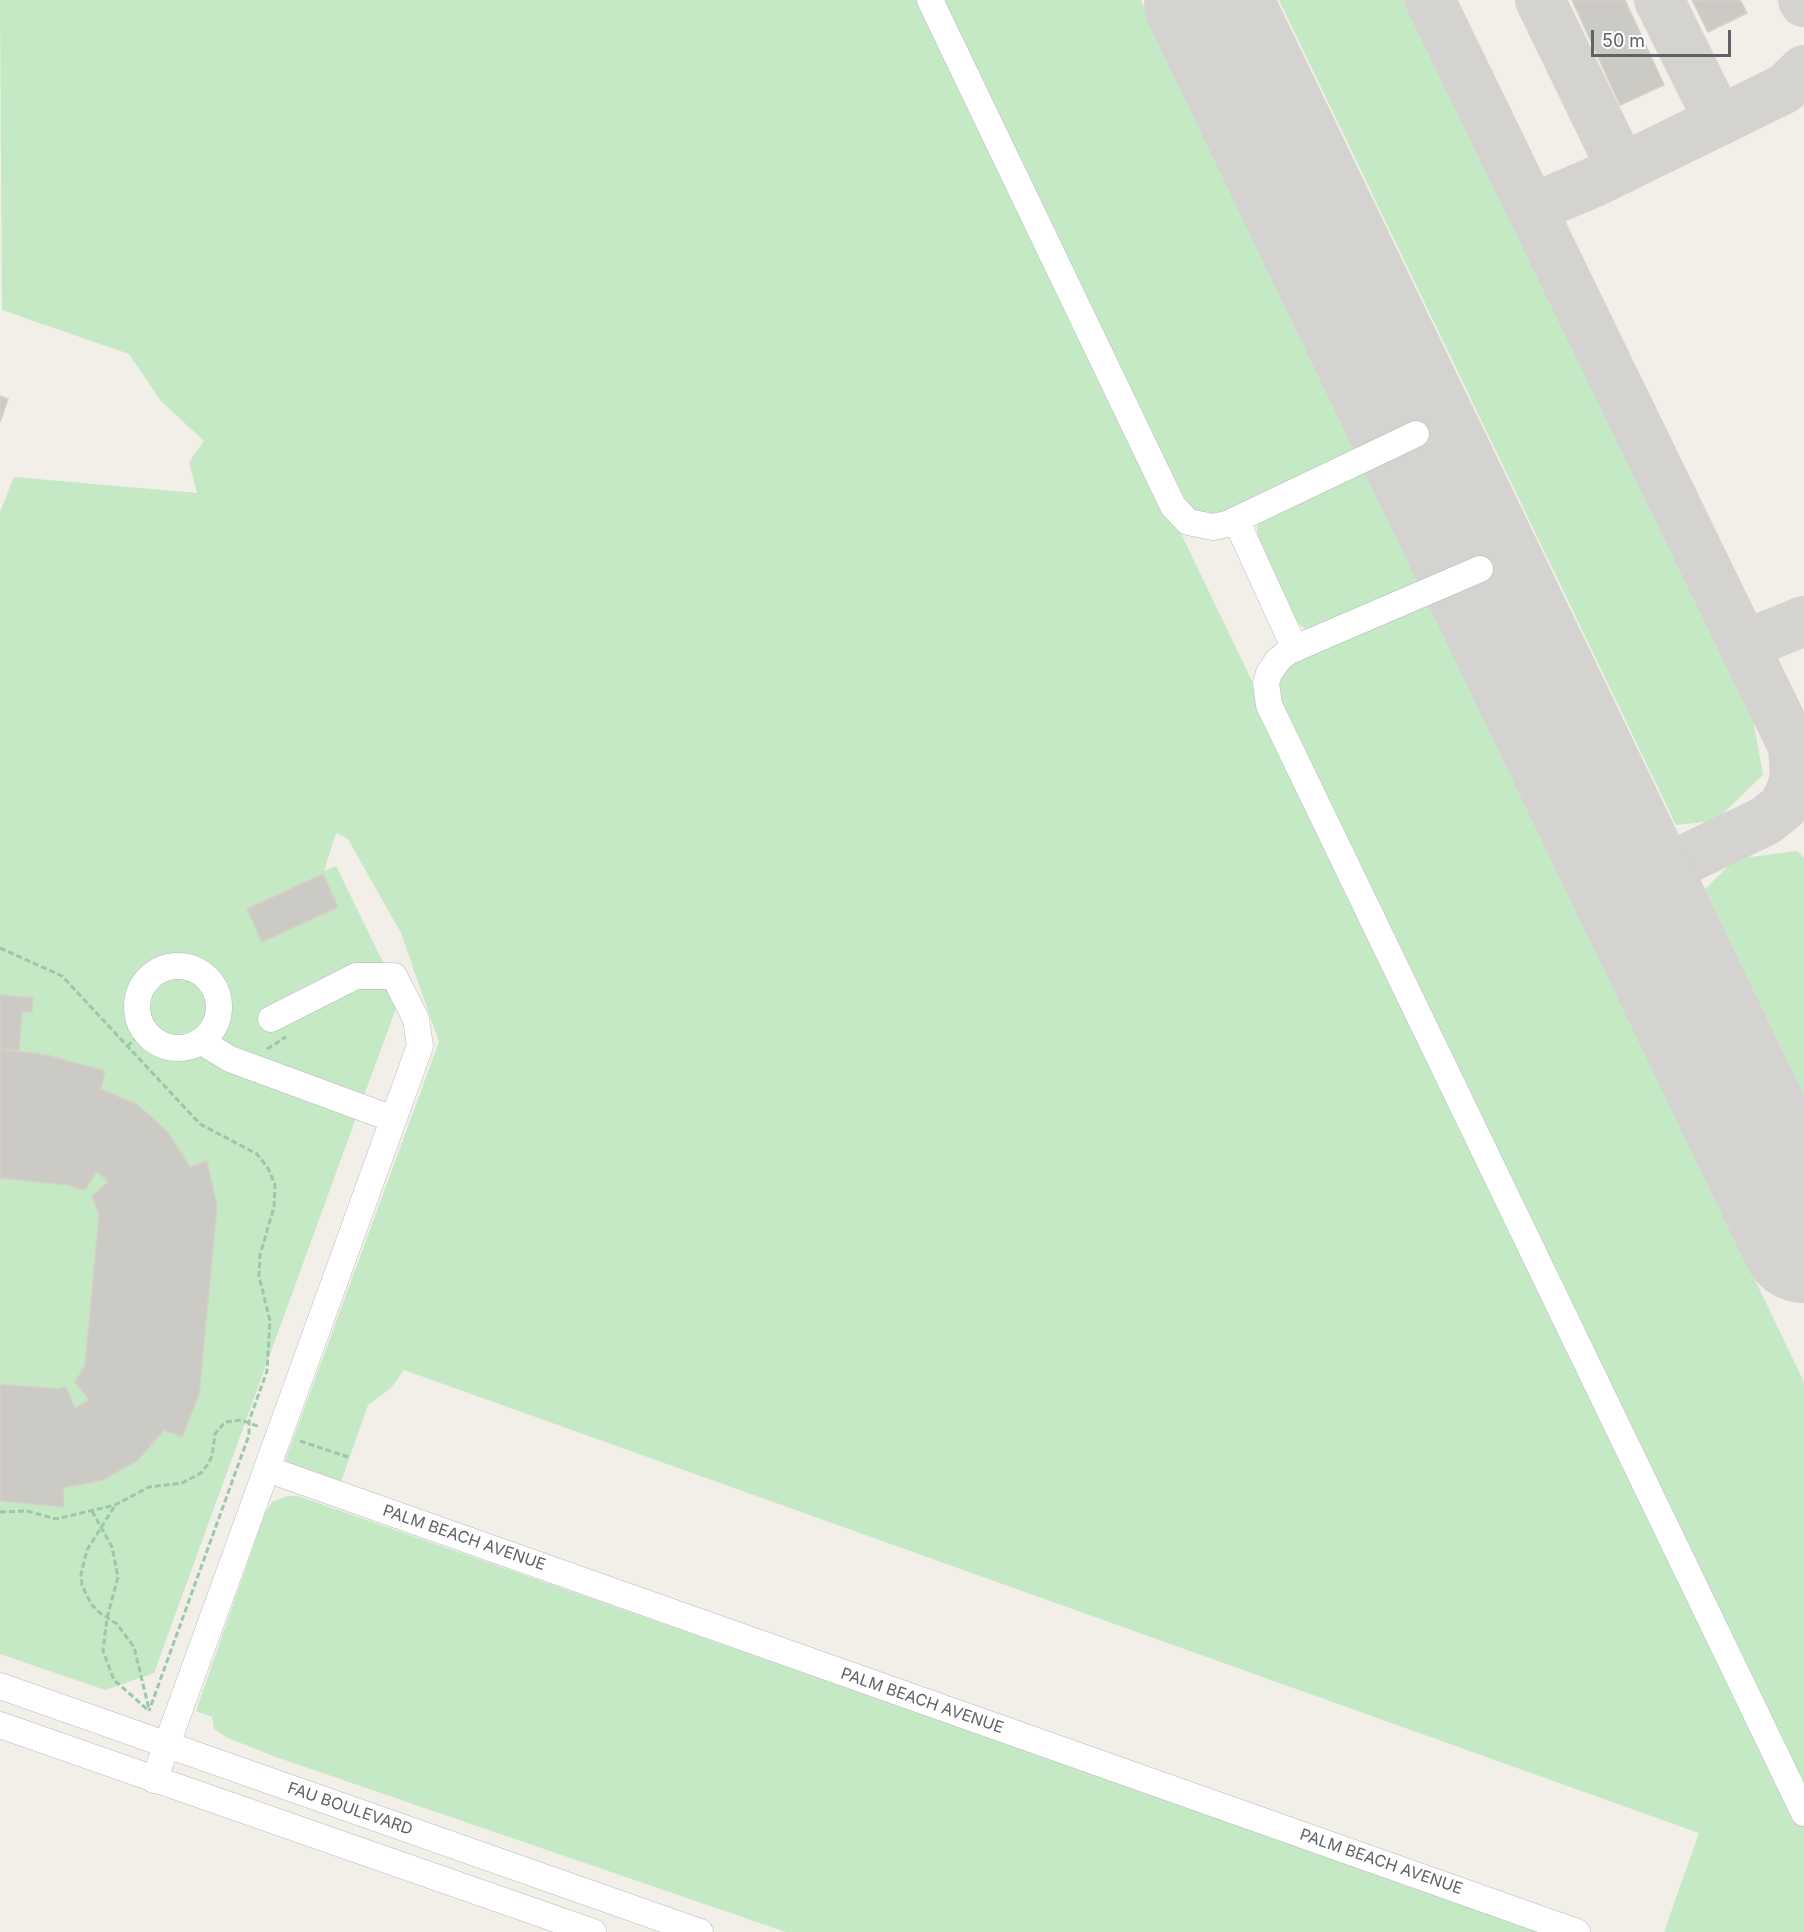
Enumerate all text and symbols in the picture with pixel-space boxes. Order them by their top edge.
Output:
scale bar [1594,18,1734,56]
text: 50 m [1602,30,1645,51]
street label: PALM BEACH AVENUE [380,1501,548,1575]
street label: PALM BEACH AVENUE [838,1664,1006,1738]
street label: FAU BOULEVARD [285,1779,415,1839]
street label: PALM BEACH AVENUE [1297,1825,1465,1899]

